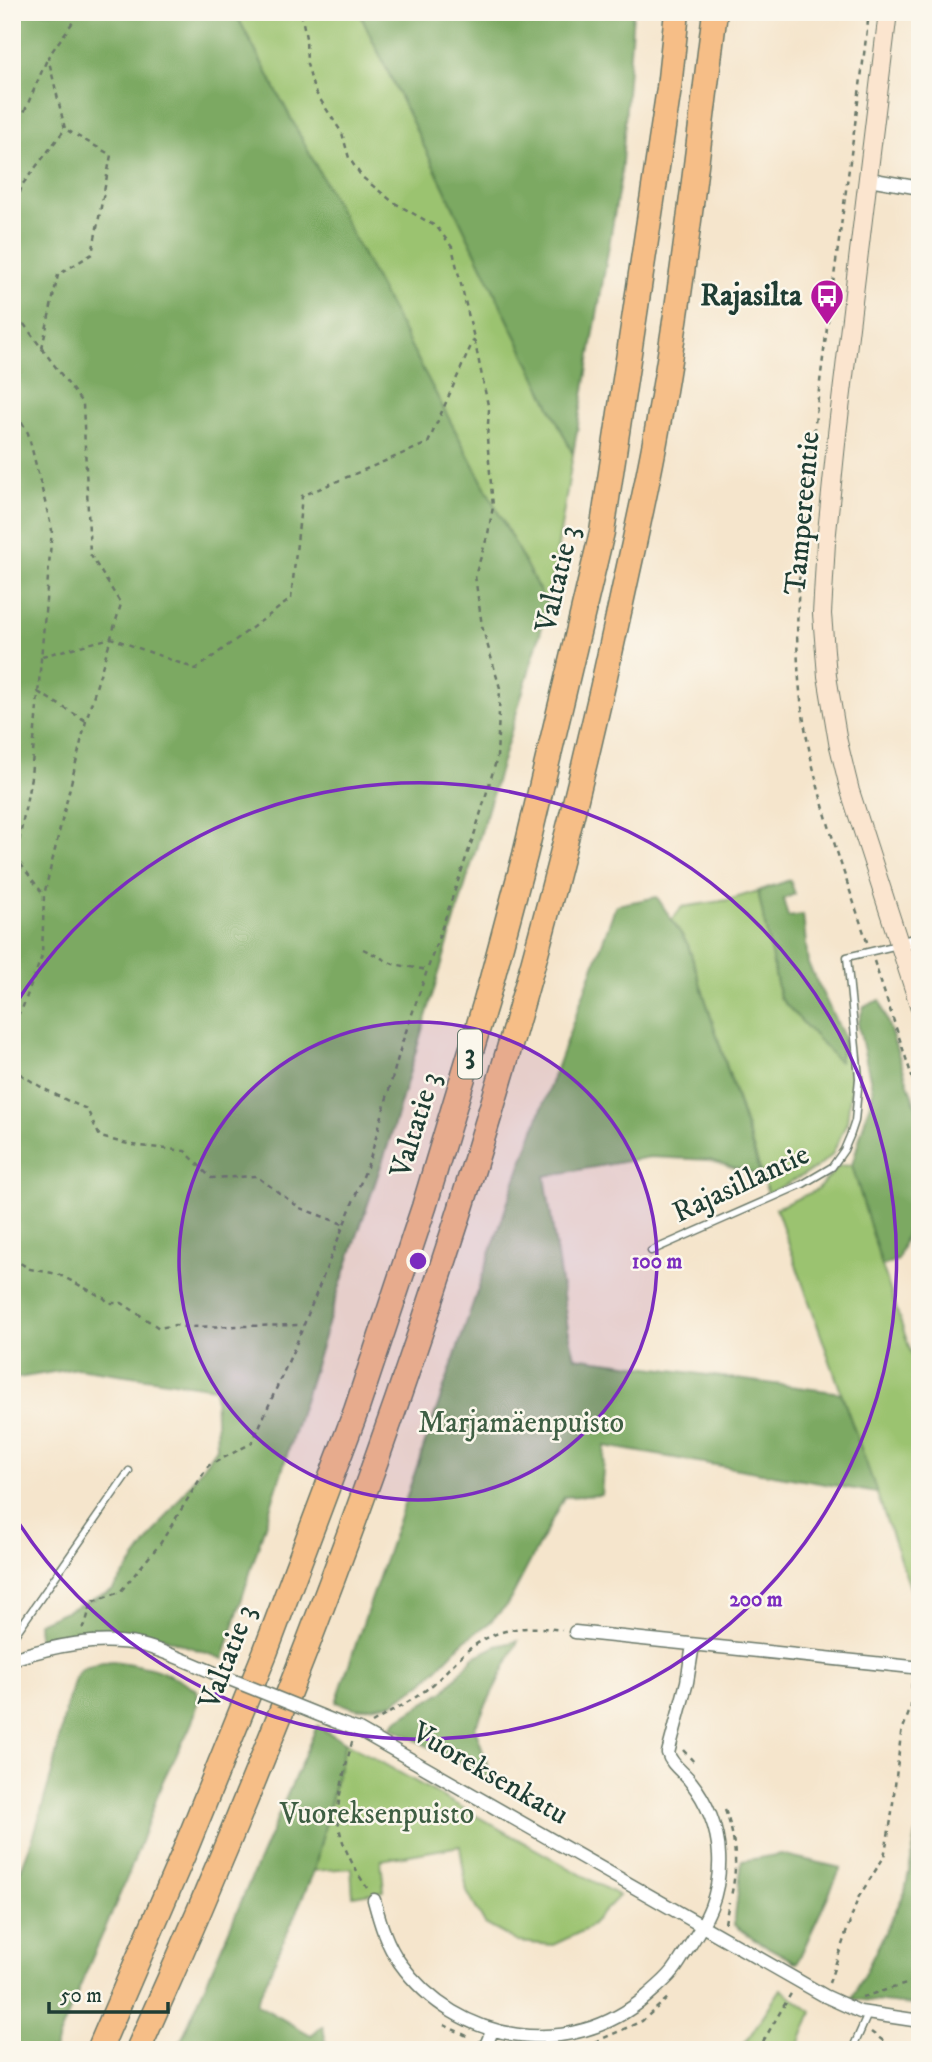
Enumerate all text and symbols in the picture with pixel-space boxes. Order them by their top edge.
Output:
bus stop icon: Rajasilta [808,277,846,326]
place label: Rajasilta [700,278,803,315]
street label: Tampereentie [777,430,829,596]
street label: Valtatie 3 [528,522,588,637]
road number: 3 [458,1030,482,1078]
street label: Valtatie 3 [382,1068,450,1183]
street label: Rajasillantie [667,1136,815,1232]
centre of rings [406,1249,430,1273]
text: 100 m [632,1249,682,1275]
park label: Marjamäenpuisto [418,1405,624,1442]
text: 200 m [729,1587,783,1613]
street label: Valtatie 3 [191,1600,265,1715]
street label: Vuoreksenkatu [404,1714,575,1834]
park label: Vuoreksenpuisto [279,1796,474,1833]
scale bar [49,1971,168,2015]
text: 50 m [60,1983,102,2009]

